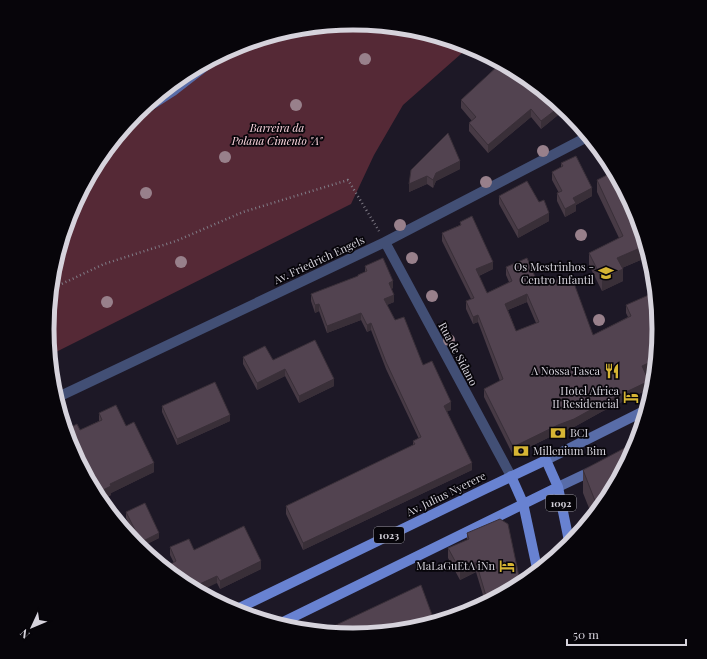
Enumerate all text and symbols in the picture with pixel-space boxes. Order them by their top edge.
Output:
park label: Barreira da Polana Cimento "A" [231,120,323,148]
street label: Av. Friedrich Engels [270,232,367,288]
place label: Os Mestrinhos - Centro Infantil [514,259,594,287]
school or university icon: Os Mestrinhos - Centro Infantil [597,264,615,282]
street label: Rua de Sidano [435,319,481,388]
restaurant icon: A Nossa Tasca [603,362,621,380]
place label: A Nossa Tasca [530,363,601,378]
place label: Hotel Africa II Residencial [552,383,620,411]
hotel icon: Hotel Africa II Residencial [622,388,640,406]
bank icon: BCI [549,424,567,442]
place label: BCI [570,425,588,440]
bank icon: Millenium Bim [512,442,530,460]
place label: Millenium Bim [533,443,606,458]
street label: Av. Julius Nyerere [403,468,488,520]
road number: 1092 [546,495,576,511]
road number: 1023 [374,527,404,543]
hotel icon: MaLaGuEtA iNn [498,557,516,575]
place label: MaLaGuEtA iNn [416,558,495,573]
north arrow [12,607,52,647]
scale bar [567,621,686,647]
text: N [16,626,33,642]
text: 50 m [573,626,599,642]

